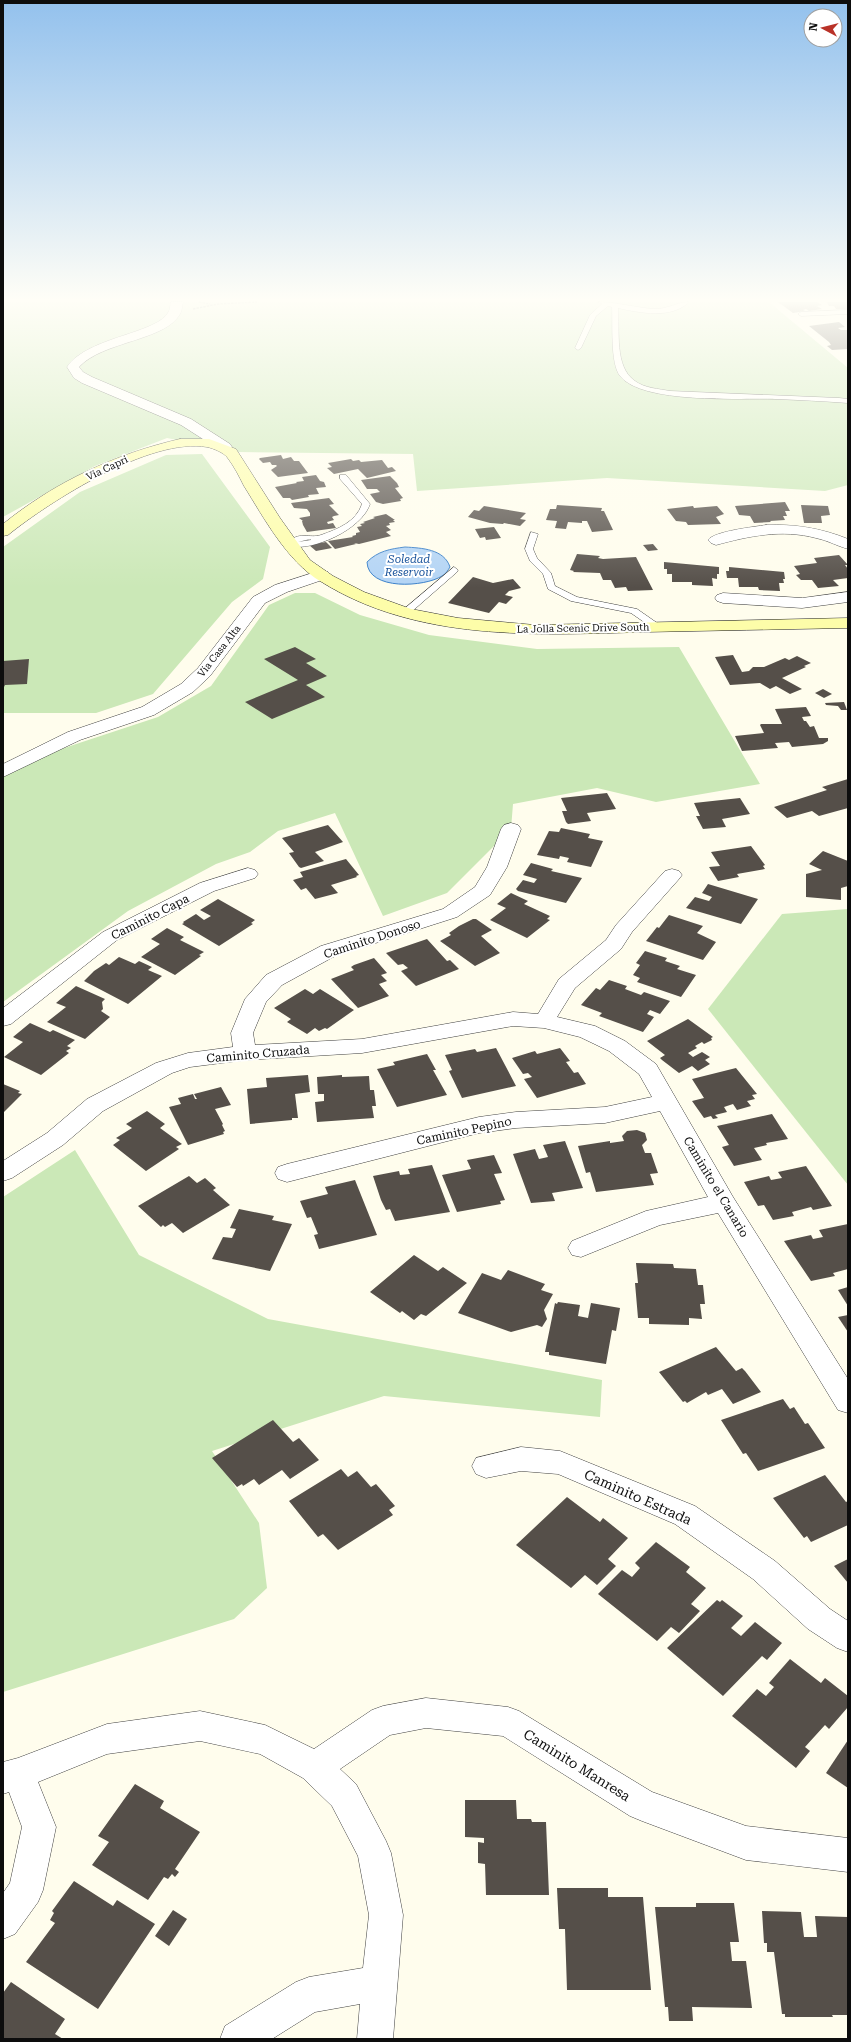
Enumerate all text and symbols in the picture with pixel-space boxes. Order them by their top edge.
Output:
north arrow [803,8,843,48]
text: N [807,21,821,32]
street label: Via Capri [84,454,130,482]
water label: Soledad Reservoir [384,553,434,579]
street label: La Jolla Scenic Drive South [517,621,650,635]
street label: Via Casa Alta [195,622,243,679]
street label: Caminito Capa [109,891,192,943]
street label: Caminito Donoso [322,917,422,961]
street label: Caminito Cruzada [206,1042,311,1065]
street label: Caminito Pepino [415,1114,513,1148]
street label: Caminito el Canario [680,1134,752,1240]
street label: Caminito Estrada [582,1466,695,1528]
street label: Caminito Manresa [521,1726,634,1805]

